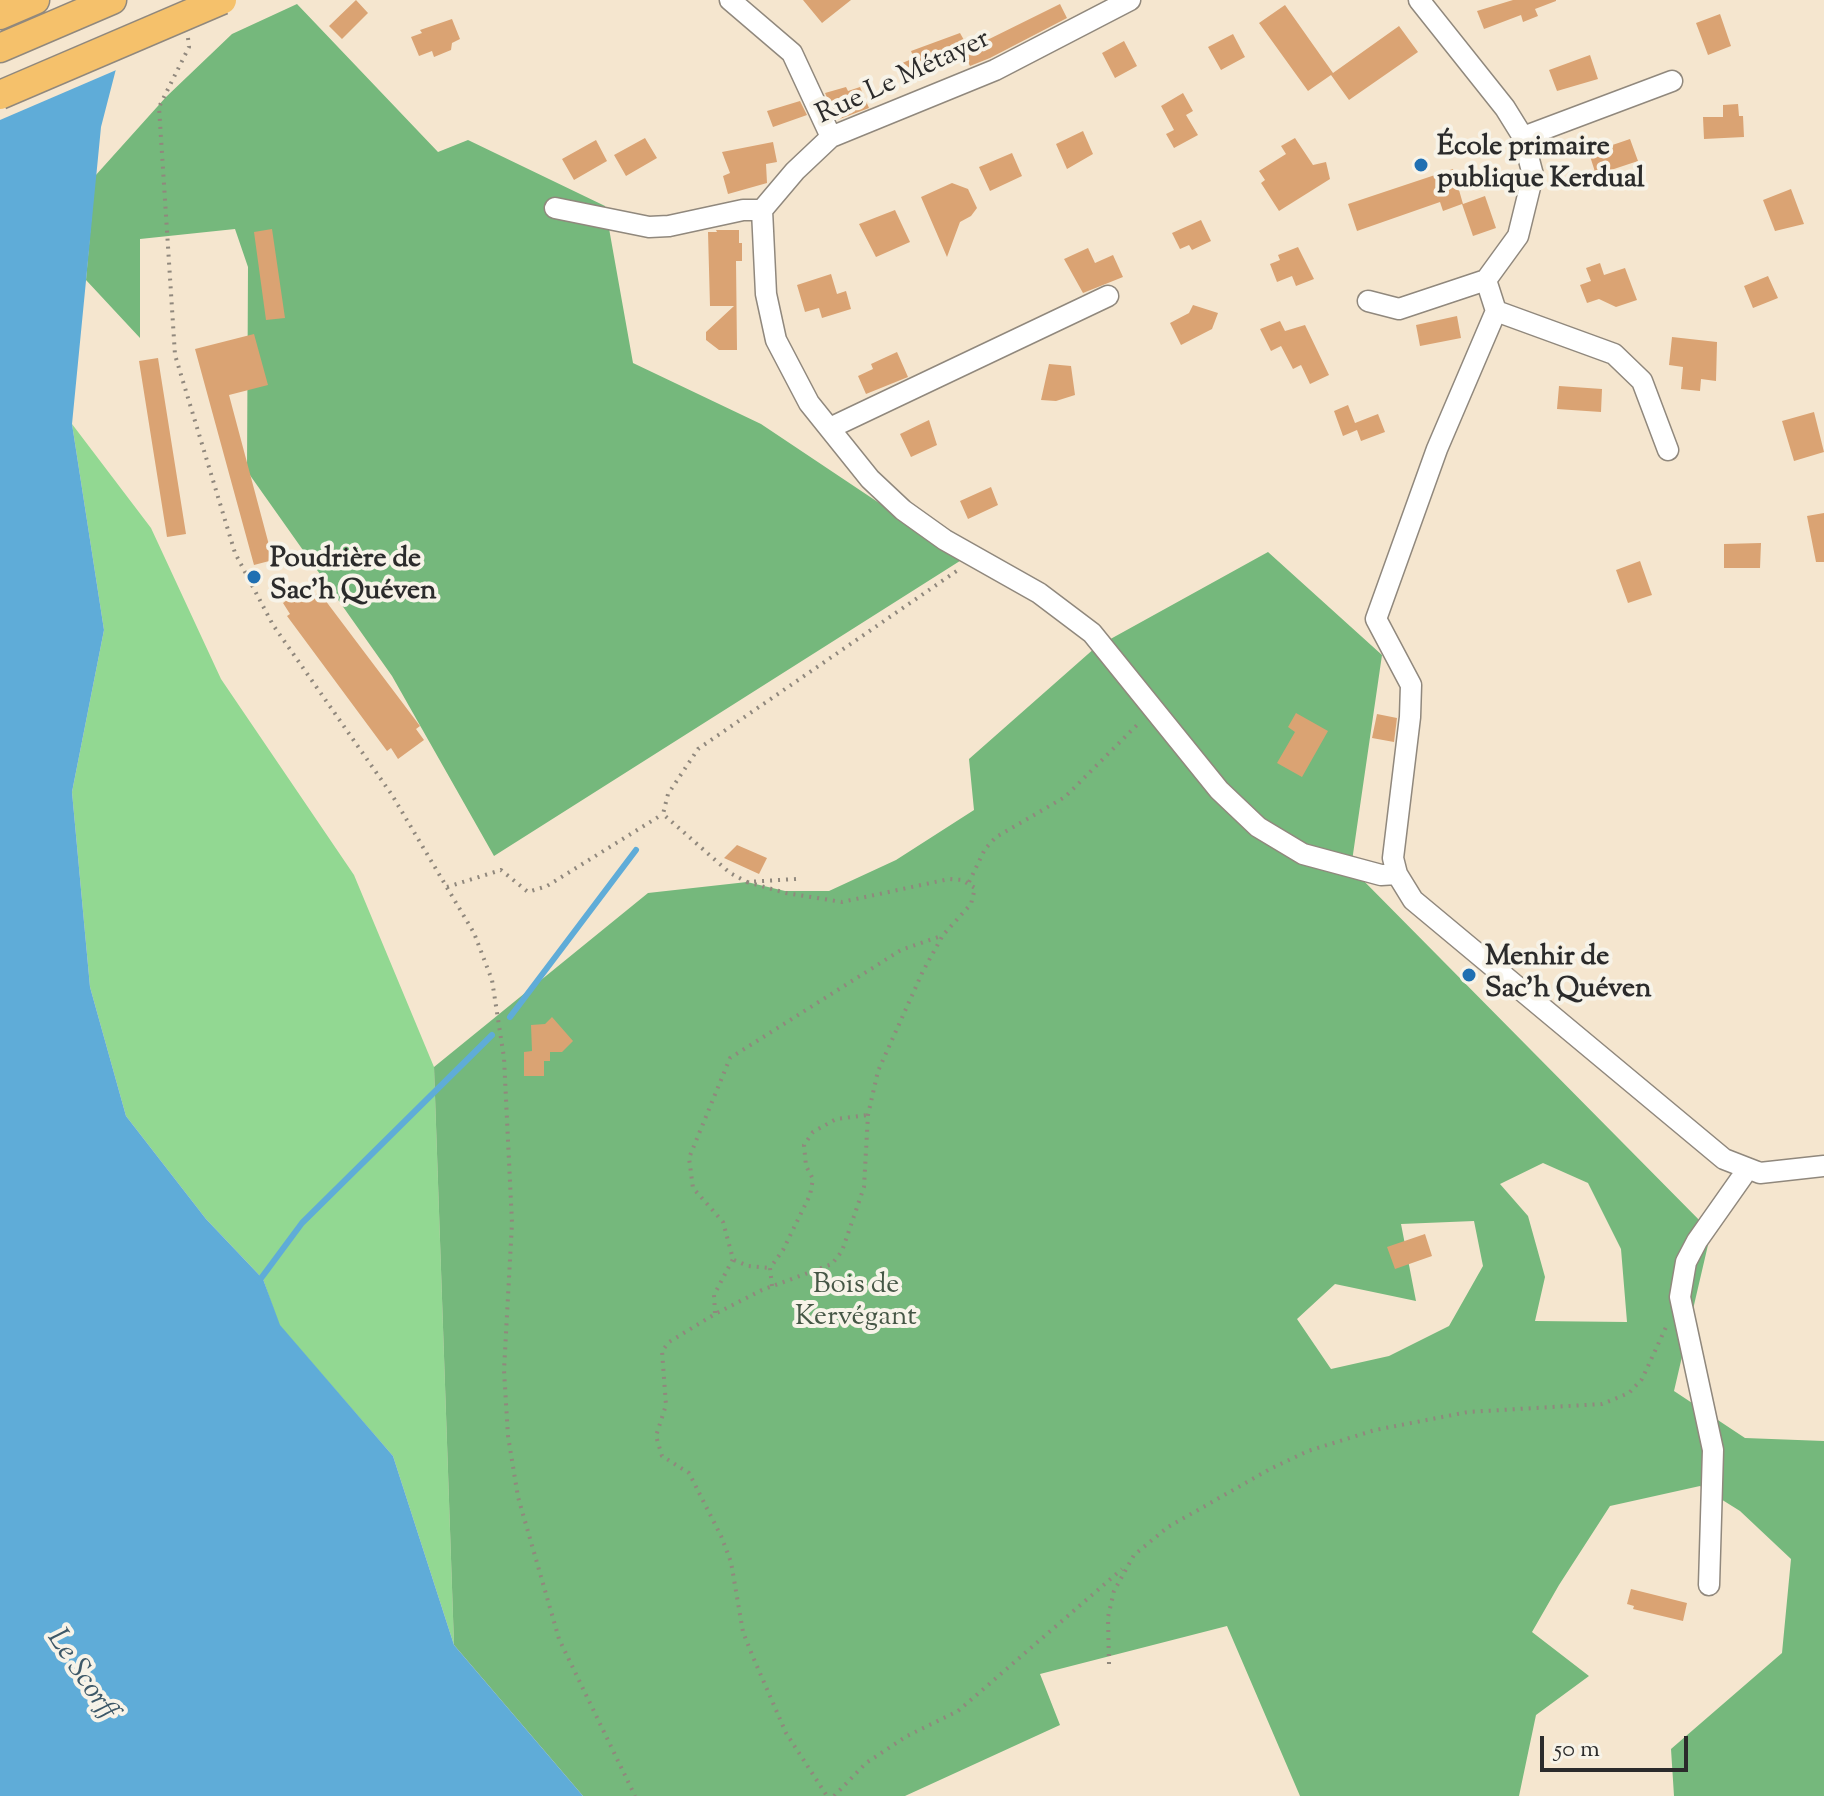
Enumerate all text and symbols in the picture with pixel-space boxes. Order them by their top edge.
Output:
street label: Rue Le Métayer [812,24,996,134]
place label: École primaire publique Kerdual [1437,132,1645,198]
marker: École primaire publique Kerdual [1412,156,1430,174]
place label: Poudrière de Sac'h Quéven [270,544,437,610]
marker: Poudrière de Sac'h Quéven [245,568,263,586]
place label: Menhir de Sac'h Quéven [1485,942,1652,1008]
marker: Menhir de Sac'h Quéven [1460,966,1478,984]
park label: Bois de Kervégant [795,1270,917,1336]
water label: Le Scorff [36,1623,124,1729]
scale bar [1544,1720,1692,1770]
text: 50 m [1554,1733,1600,1767]

